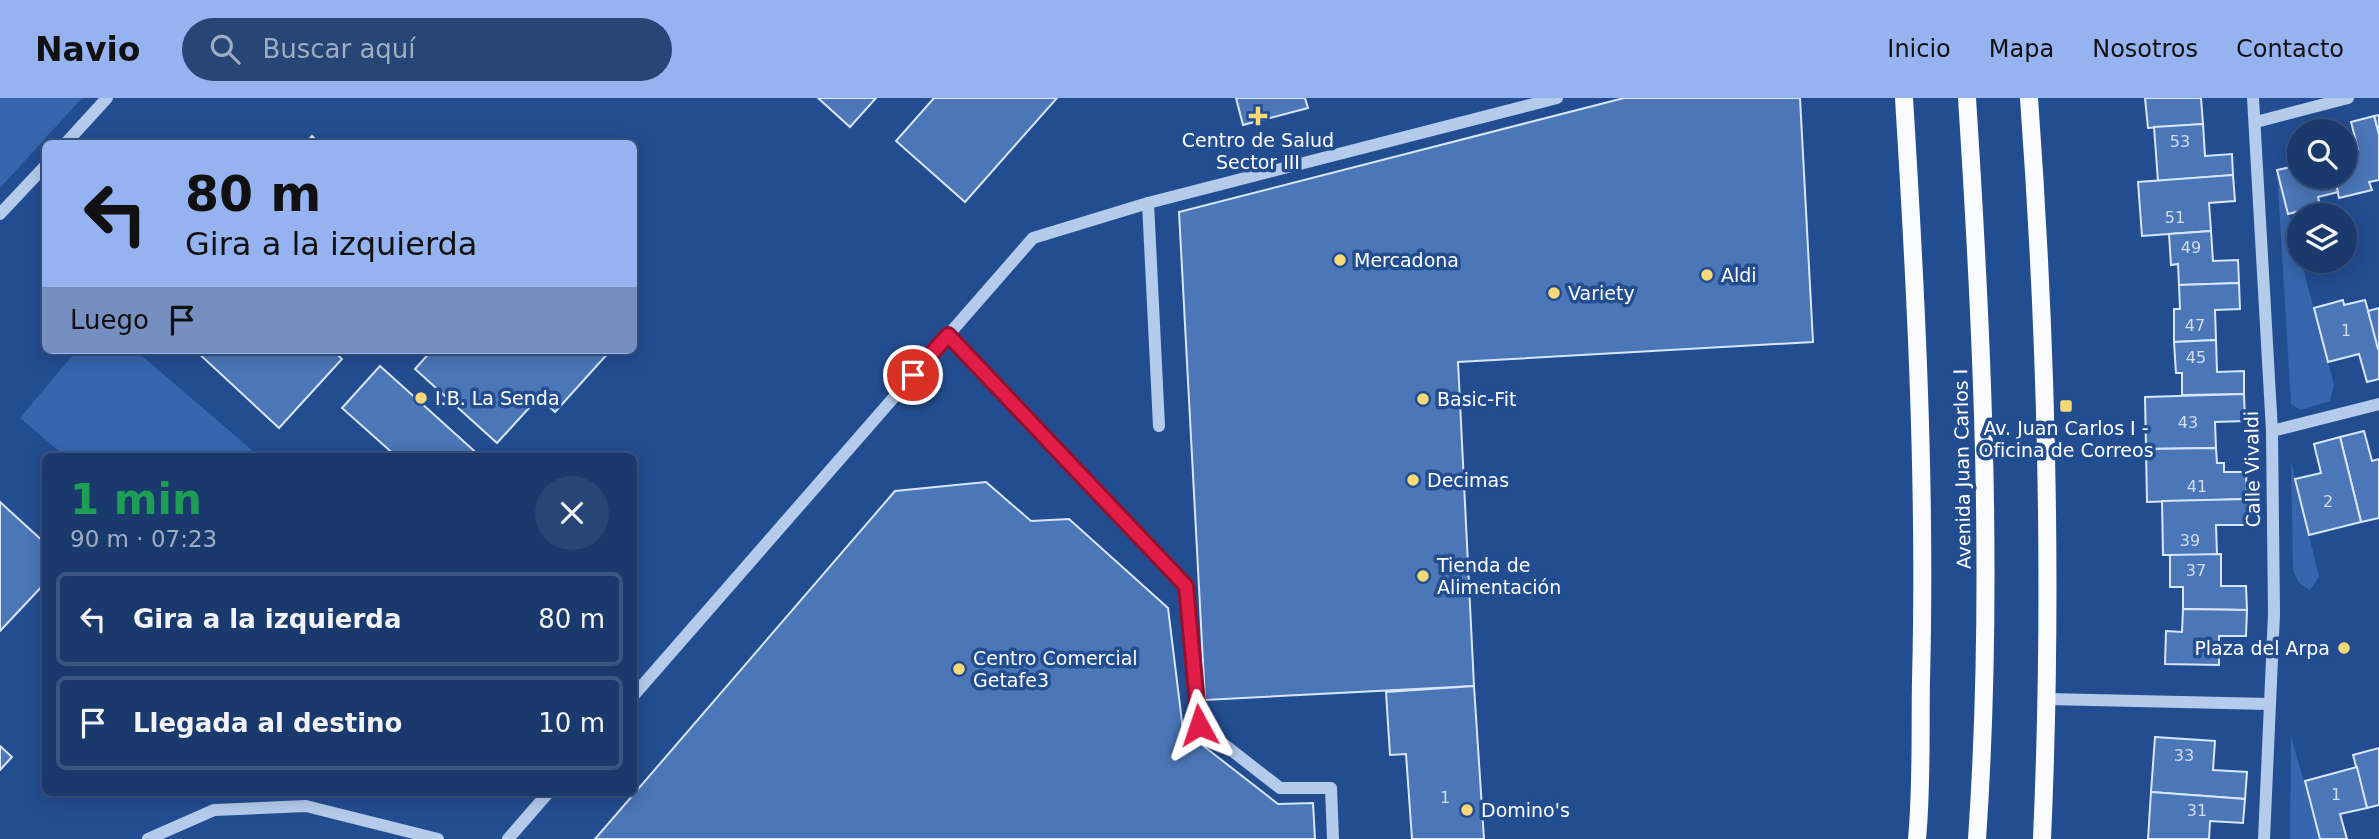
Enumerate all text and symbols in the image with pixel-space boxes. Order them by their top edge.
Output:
search box [182,18,672,81]
text: Navio [35,30,140,69]
icon: search [206,30,244,68]
text: Buscar aquí [262,34,416,64]
text: Inicio [1887,35,1951,63]
text: Mapa [1989,35,2054,63]
text: Nosotros [2092,35,2198,63]
text: Contacto [2236,35,2344,63]
marker: Centro de Salud Sector III [1248,106,1268,126]
map controls [2287,119,2357,273]
button: search [2287,119,2357,189]
place label: Centro de Salud Sector III [1182,129,1334,173]
house number: 53 [2170,132,2190,151]
text: 80 m [185,166,321,223]
icon: left [70,168,161,259]
button: layers [2287,203,2357,273]
house number: 51 [2165,208,2185,227]
text: Gira a la izquierda [185,225,477,263]
house number: 49 [2181,238,2201,257]
place label: Mercadona [1354,249,1459,271]
marker: Mercadona [1332,252,1348,268]
place label: Aldi [1721,264,1757,286]
marker: Aldi [1699,267,1715,283]
place label: Variety [1568,282,1635,304]
marker: Variety [1546,285,1562,301]
icon: arrive [163,301,201,339]
text: Luego [70,305,149,335]
house number: 47 [2185,316,2205,335]
house number: 1 [2341,321,2351,340]
pin [883,345,943,405]
house number: 45 [2186,348,2206,367]
icon: arrive [894,356,932,394]
street label: Avenida Juan Carlos I [1949,369,1975,569]
place label: I.B. La Senda [435,387,560,409]
place label: Basic-Fit [1437,388,1516,410]
marker: I.B. La Senda [413,390,429,406]
marker: Basic-Fit [1415,391,1431,407]
marker: Av. Juan Carlos I - Oficina de Correos [2058,398,2074,414]
street label: Calle Vivaldi [2240,411,2264,527]
house number: 43 [2178,413,2198,432]
place label: Av. Juan Carlos I - Oficina de Correos [1978,417,2154,461]
place label: Decimas [1427,469,1509,491]
marker: Decimas [1405,472,1421,488]
text: 1 min [70,475,202,524]
button: close [535,476,609,550]
house number: 41 [2187,477,2207,496]
house number: 2 [2323,492,2333,511]
text: 90 m · 07:23 [70,526,217,552]
house number: 39 [2180,531,2200,550]
place label: Tienda de Alimentación [1436,554,1561,598]
house number: 37 [2186,561,2206,580]
marker: Tienda de Alimentación [1415,568,1431,584]
icon: left [74,600,112,638]
text: Gira a la izquierda [133,604,401,634]
text: 80 m [538,604,605,634]
place label: Plaza del Arpa [2194,637,2330,659]
marker: Plaza del Arpa [2336,640,2352,656]
place label: Centro Comercial Getafe3 [973,647,1138,691]
marker: Centro Comercial Getafe3 [951,661,967,677]
position arrow [1162,688,1236,762]
icon: arrive [74,704,112,742]
text: Llegada al destino [133,708,402,738]
text: 10 m [538,708,605,738]
house number: 33 [2174,746,2194,765]
house number: 1 [2331,785,2341,804]
house number: 1 [1440,788,1450,807]
place label: Domino's [1481,799,1570,821]
house number: 31 [2187,801,2207,820]
marker: Domino's [1459,802,1475,818]

